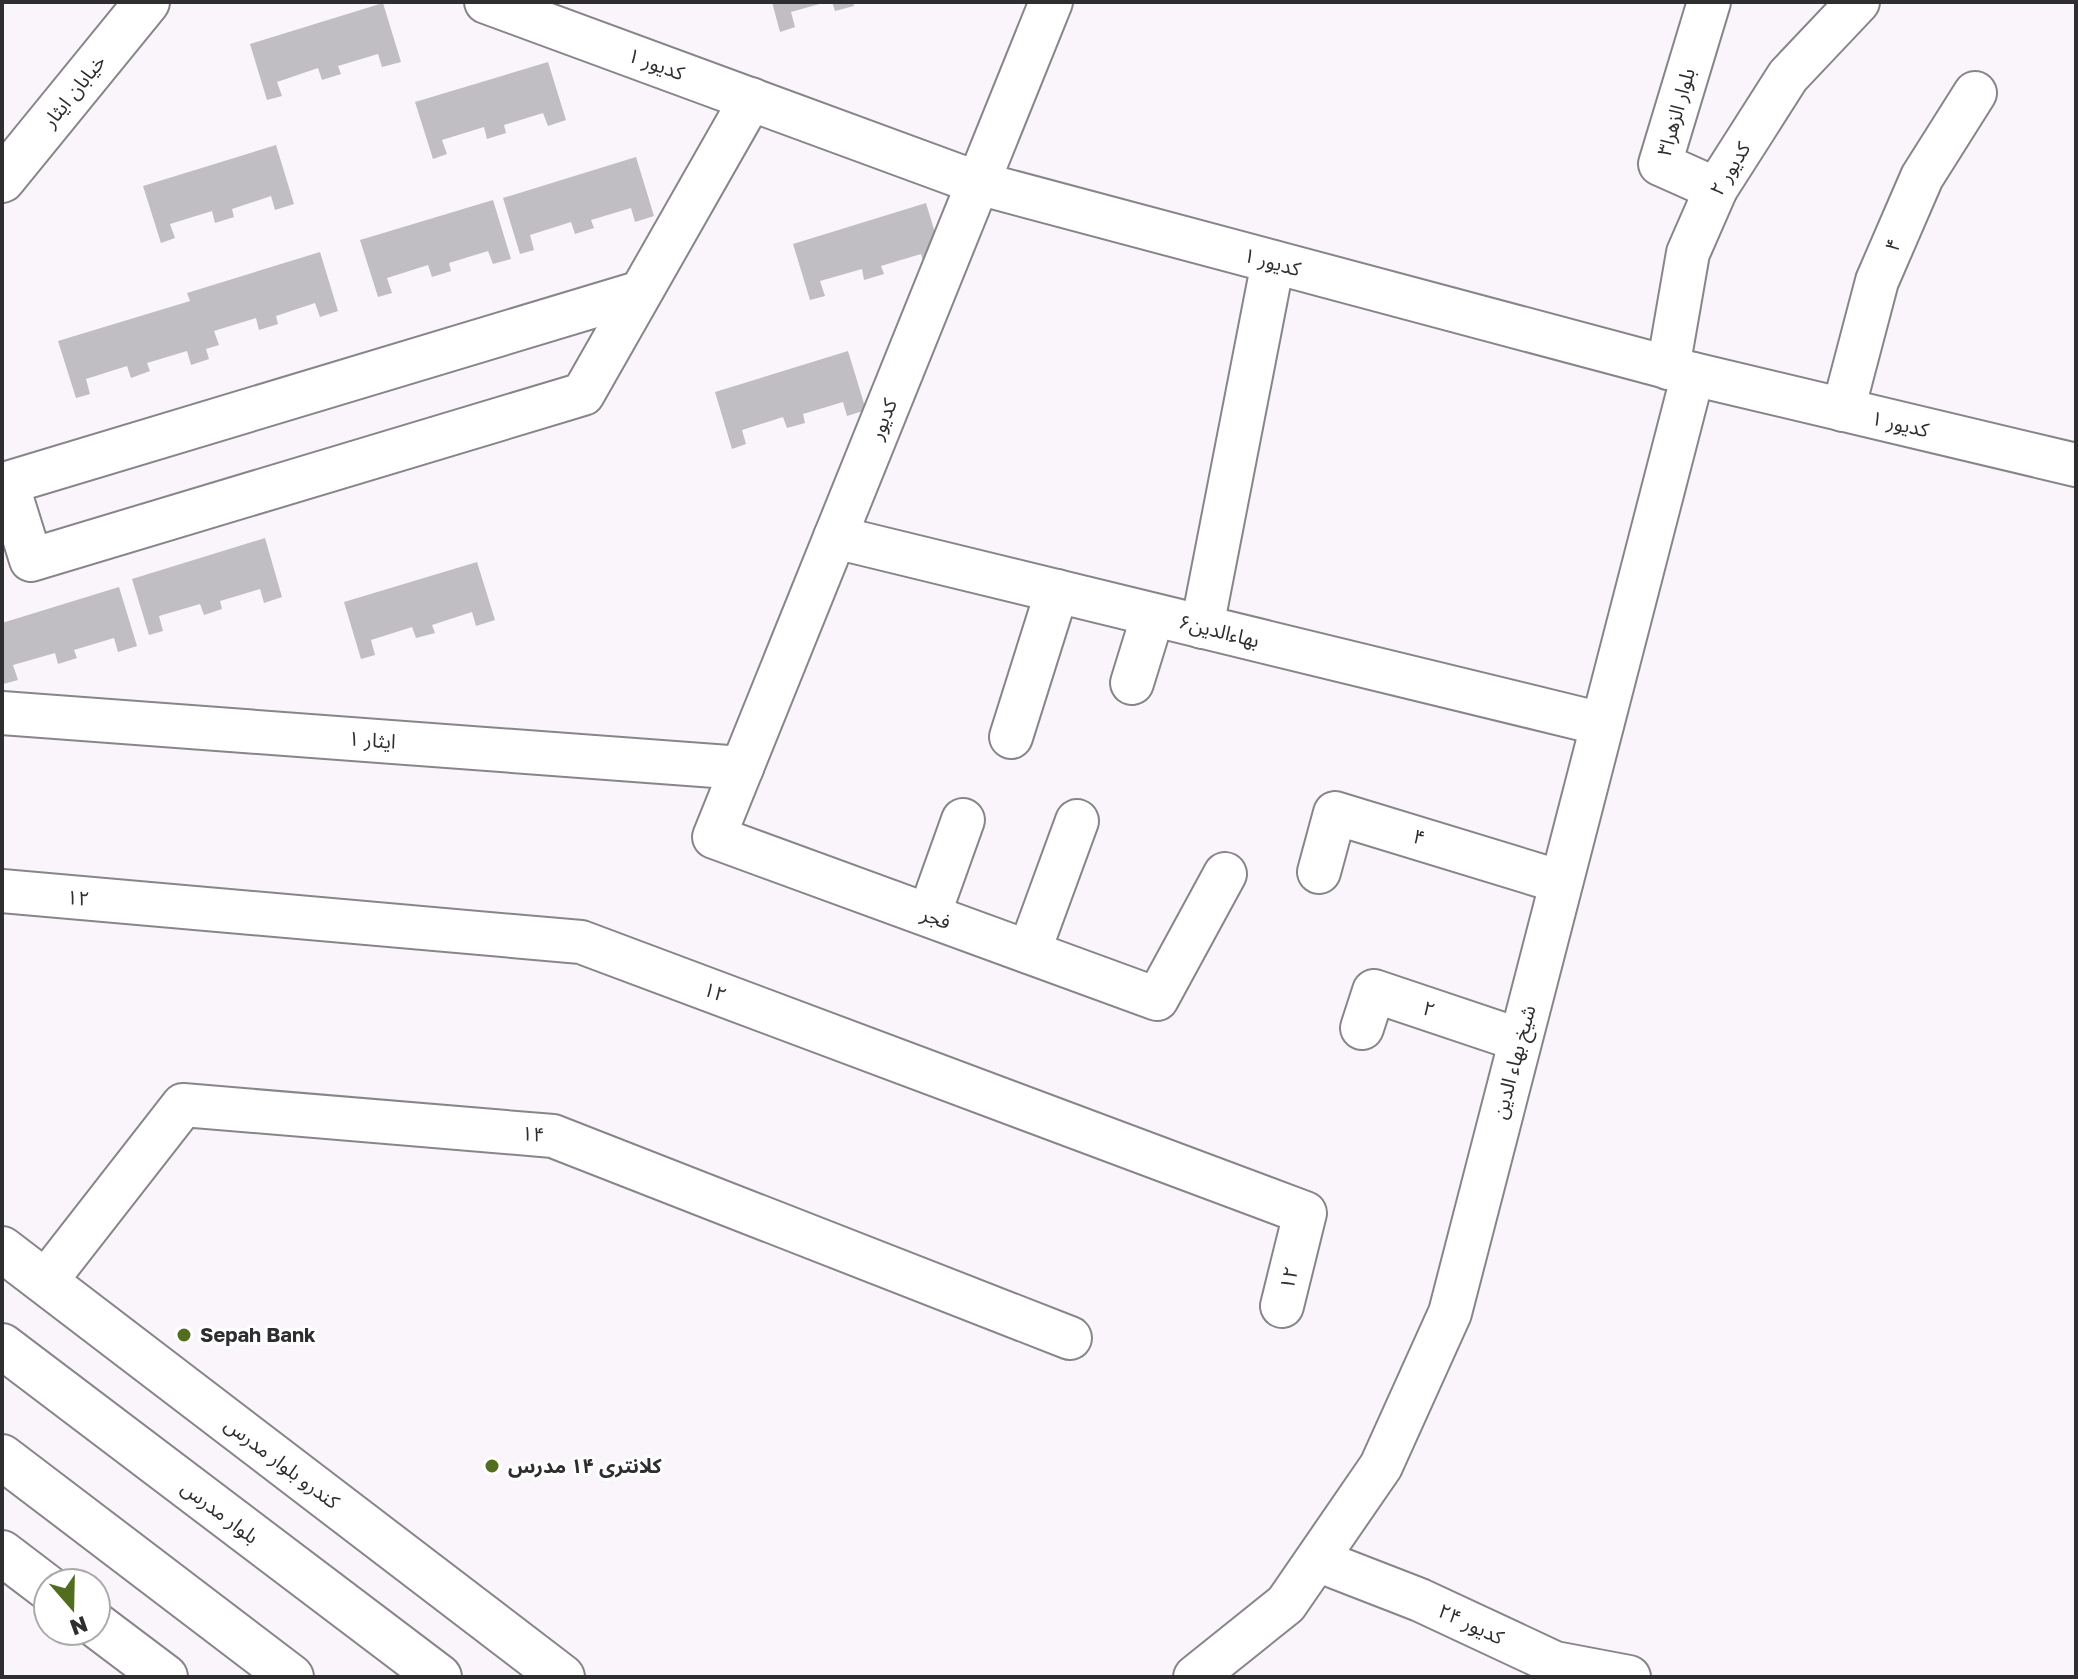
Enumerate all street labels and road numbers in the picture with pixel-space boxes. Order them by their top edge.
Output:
street label: کدیور ۱ [625,42,688,85]
street label: خیابان ایثار [36,49,110,133]
street label: بلوار الزهرا۳ [1651,65,1700,159]
street label: ۲ کدیور [1704,137,1756,200]
street label: ۴ [1879,235,1905,255]
street label: کدیور ۱ [1241,242,1304,281]
street label: کدیور [863,394,902,444]
street label: کدیور ۱ [1869,405,1932,442]
street label: ۶بهاءالدين [1176,608,1262,653]
street label: ایثار ۱ [347,725,397,754]
street label: ۴ [1410,823,1428,849]
street label: ۱۲ [66,884,91,910]
street label: فجر [917,900,954,934]
street label: ۱۲ [700,976,730,1006]
street label: ۲ [1420,995,1439,1021]
street label: شیخ بهاء الدین [1486,1002,1544,1122]
street label: ۱۴ [521,1120,546,1146]
street label: ۱۲ [1274,1264,1302,1292]
street label: کندرو بلوار مدرس [220,1412,344,1514]
street label: بلوار مدرس [177,1475,263,1549]
street label: کدیور ۲۴ [1434,1598,1509,1650]

